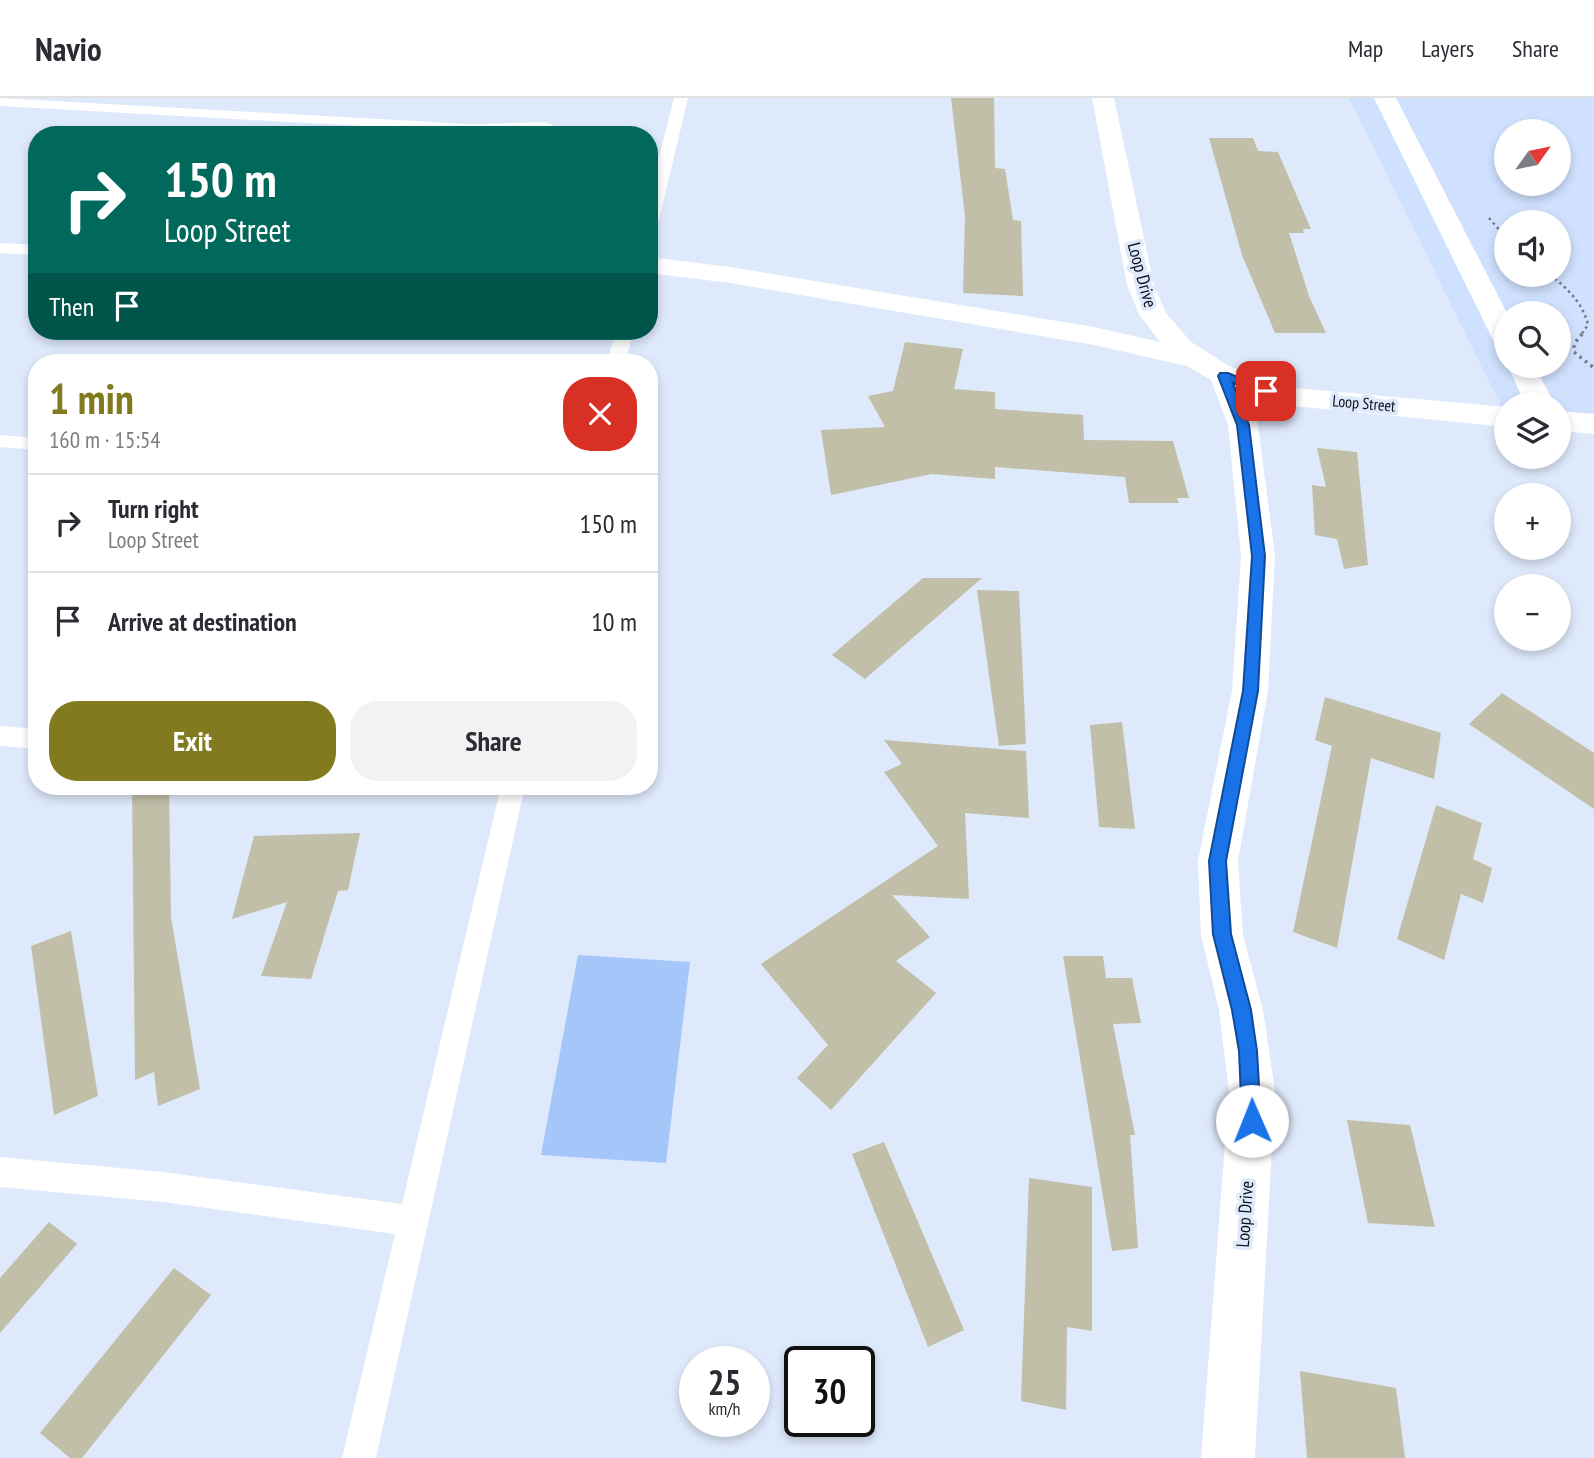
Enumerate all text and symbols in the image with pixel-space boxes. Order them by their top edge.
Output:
text: Navio [35,27,102,70]
text: Map [1348,33,1383,64]
text: Layers [1421,33,1474,64]
text: Share [1512,33,1559,64]
north arrow [1494,119,1572,196]
map controls [1494,119,1571,651]
text: 150 m [164,147,277,211]
icon: right [49,154,140,245]
text: Loop Street [164,209,290,251]
button: sound [1494,210,1571,287]
street label: Loop Drive [1123,240,1162,310]
icon: arrive [108,287,146,325]
text: Then [49,290,94,323]
button: search [1494,301,1571,378]
pin [1236,361,1296,421]
text: 1 min [49,371,134,426]
icon: arrive [1247,372,1285,410]
button: close [563,377,637,451]
street label: Loop Street [1332,390,1397,416]
button: layers [1494,392,1571,469]
text: 160 m · 15:54 [49,425,161,454]
button: + [1494,483,1571,560]
text: Turn right [108,492,199,525]
icon: right [49,504,87,542]
text: 150 m [579,507,637,540]
text: Loop Street [108,525,199,554]
button: − [1494,574,1571,651]
icon: arrive [49,602,87,640]
text: Arrive at destination [108,605,297,638]
text: 10 m [591,605,637,638]
button: Exit [49,701,336,781]
button: Share [350,701,637,781]
position arrow [1215,1084,1289,1158]
street label: Loop Drive [1231,1180,1258,1248]
speed limit sign: 30 [784,1346,875,1437]
text: 25 [708,1359,741,1405]
text: km/h [709,1397,740,1420]

